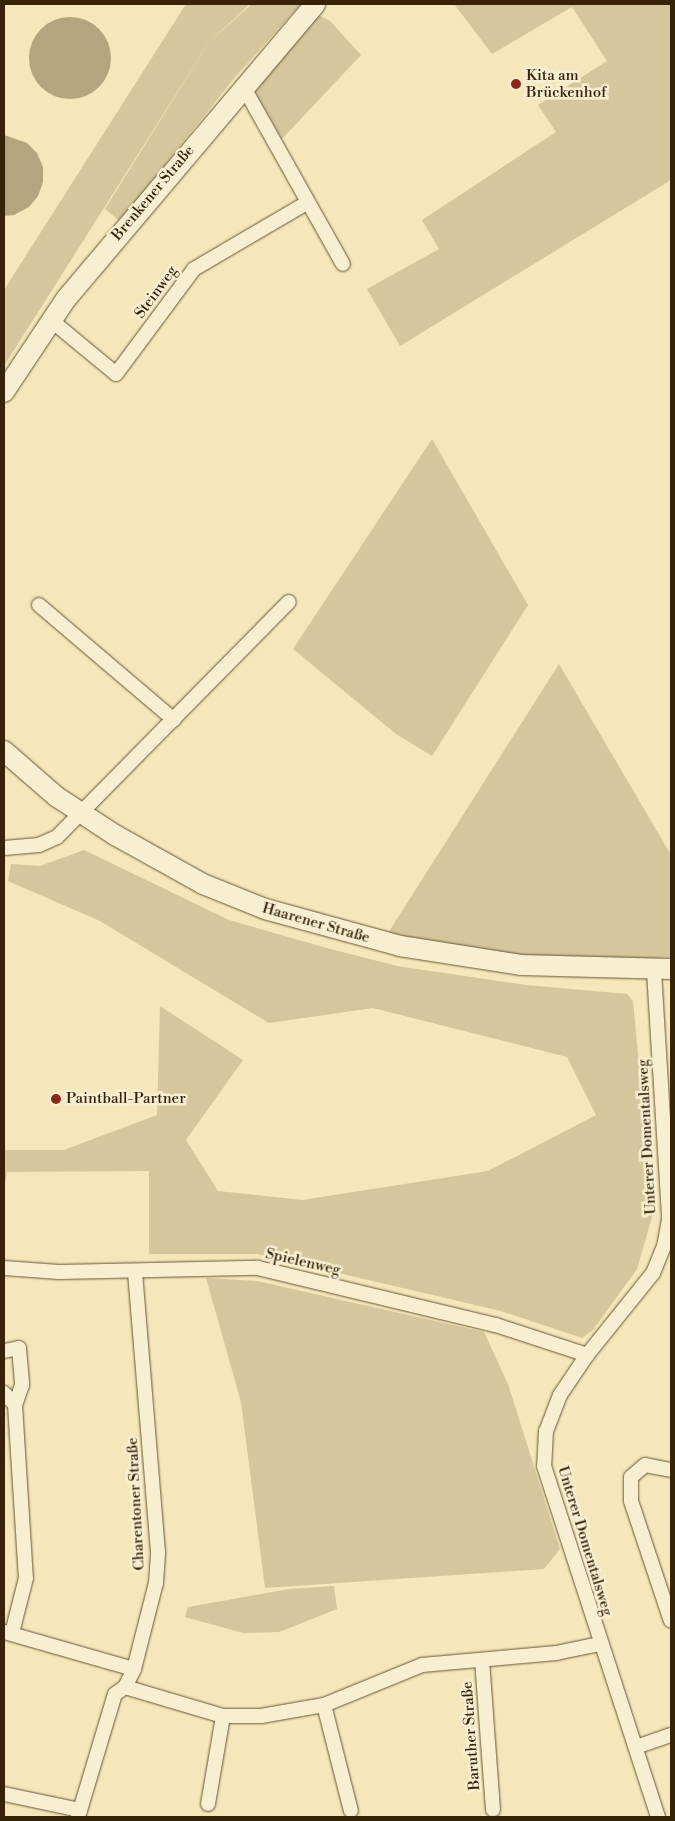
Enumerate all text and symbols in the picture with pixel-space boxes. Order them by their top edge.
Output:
place label: Kita am Brückenhof [526,66,606,101]
marker: Kita am Brückenhof [510,78,522,90]
street label: Brenkener Straße [108,142,198,244]
street label: Steinweg [131,262,181,322]
street label: Haarener Straße [260,899,372,947]
street label: Unterer Domentalsweg [634,1059,660,1215]
place label: Paintball-Partner [66,1090,186,1108]
marker: Paintball-Partner [50,1093,62,1105]
street label: Spielenweg [264,1245,342,1279]
street label: Charentoner Straße [124,1437,148,1571]
street label: Unterer Domentalsweg [554,1464,616,1618]
street label: Baruther Straße [458,1681,484,1791]

